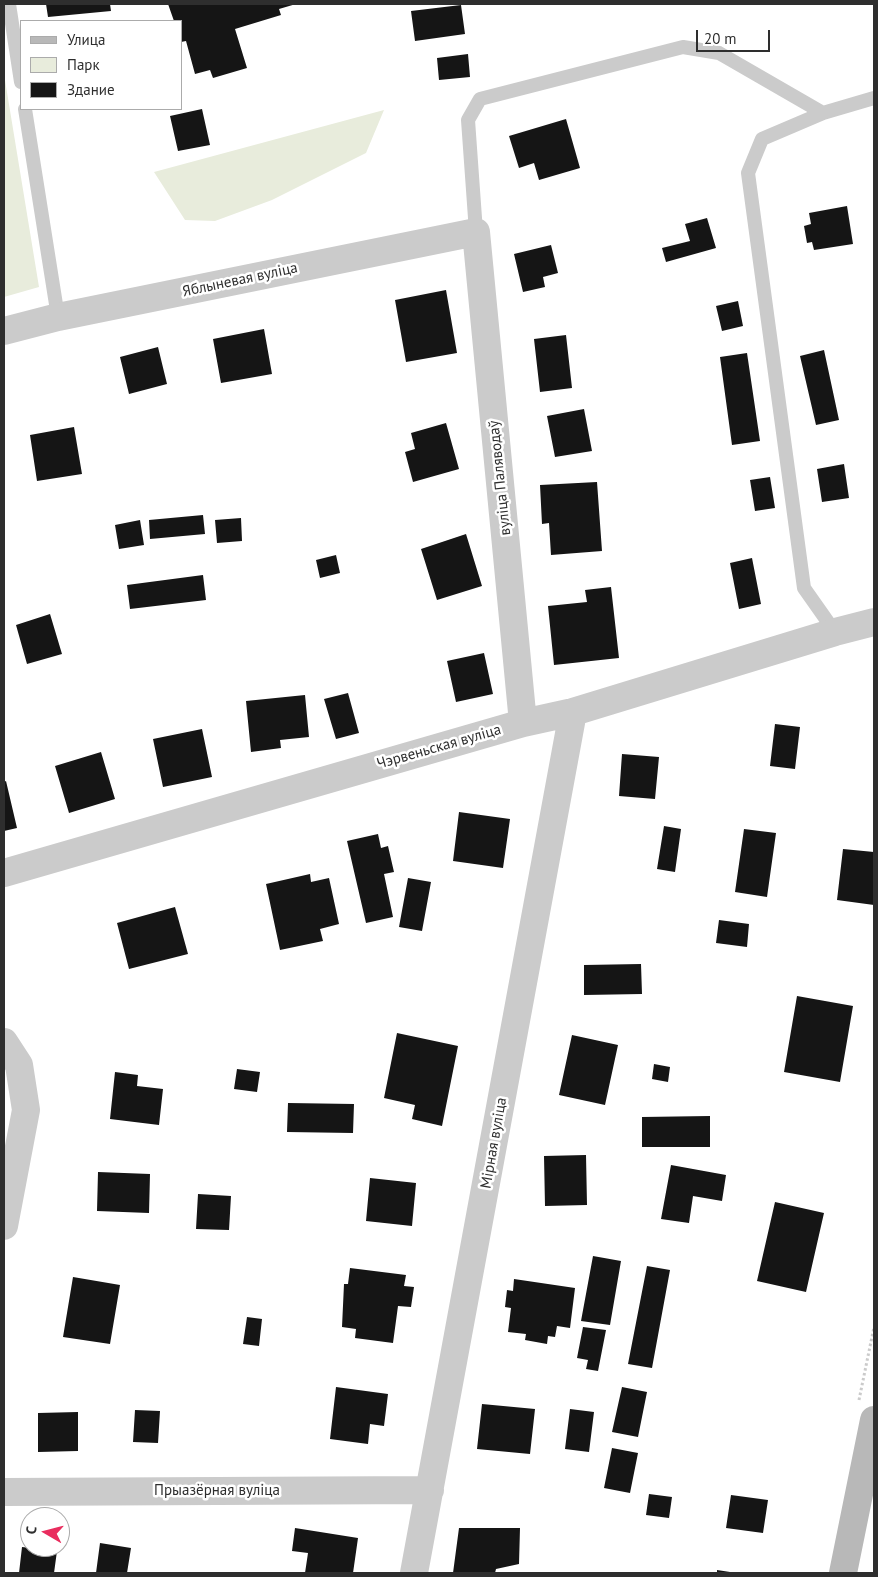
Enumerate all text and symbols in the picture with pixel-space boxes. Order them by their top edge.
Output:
legend [20,20,182,110]
scale bar [698,20,772,52]
text: 20 m [704,29,737,48]
text: Улица [67,30,105,49]
text: Парк [67,55,100,74]
text: Здание [67,80,115,99]
street label: Яблыневая вуліца [181,259,299,301]
street label: вуліца Паляводаў [485,420,515,536]
street label: Чэрвеньская вуліца [375,721,503,773]
street label: Мірная вуліца [477,1096,511,1190]
street label: Прыазёрная вуліца [154,1482,280,1500]
north arrow [20,1507,70,1557]
text: С [22,1525,41,1535]

